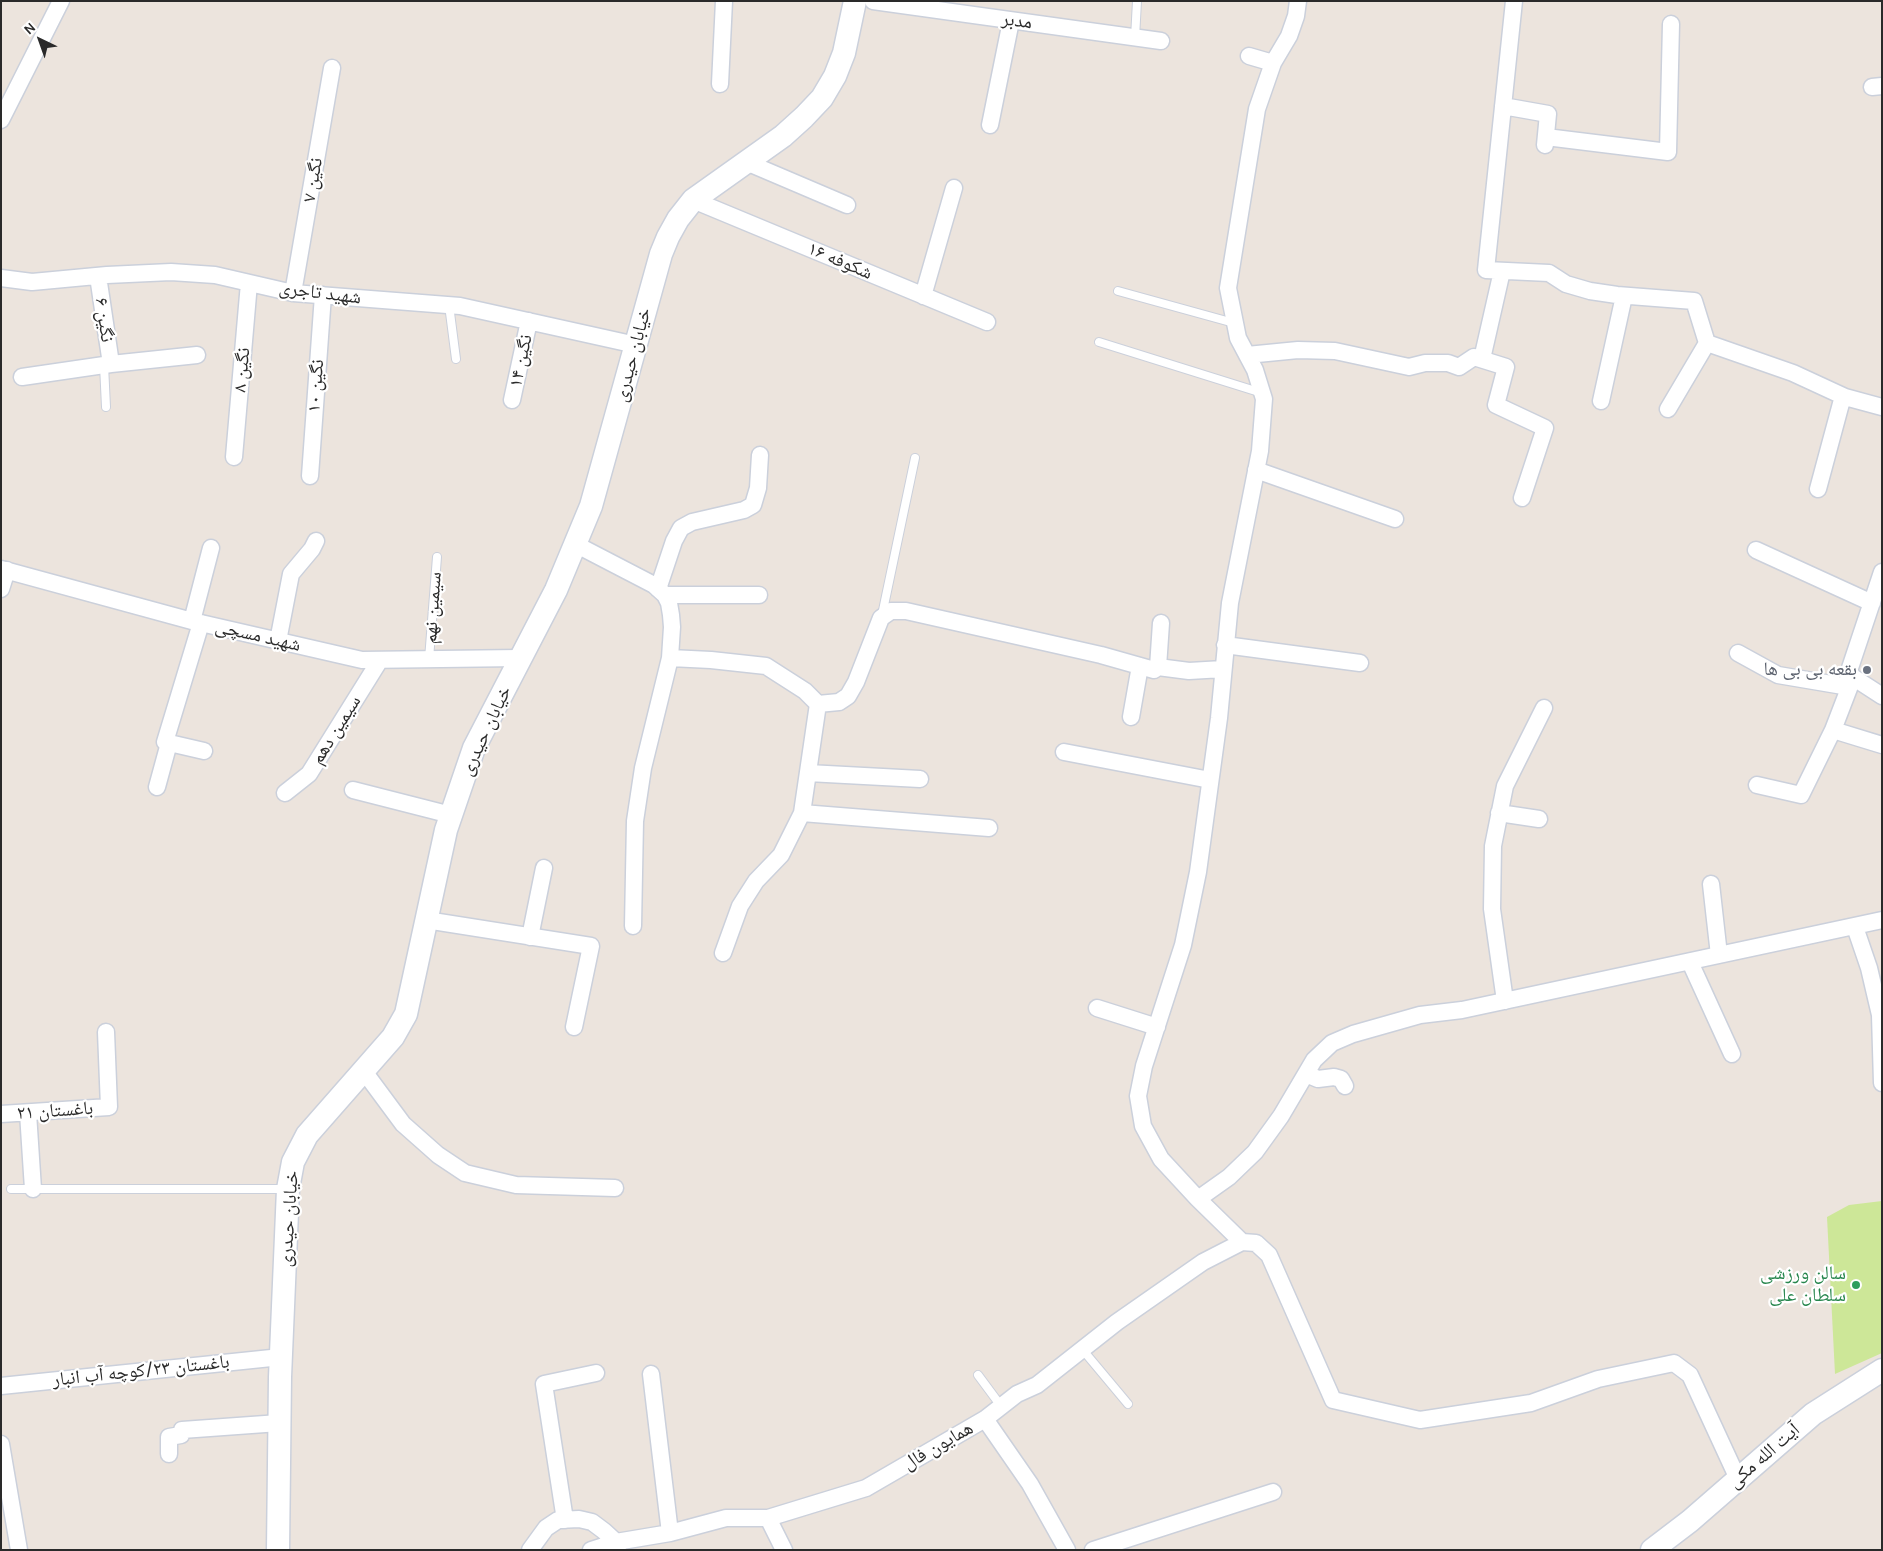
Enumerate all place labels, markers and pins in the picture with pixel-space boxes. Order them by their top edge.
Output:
place label: بقعه بی بی ها [1763,659,1857,681]
marker: بقعه بی بی ها [1861,664,1873,676]
place label: سالن ورزشی سلطان علی [1760,1263,1846,1307]
marker: سالن ورزشی سلطان علی [1850,1279,1862,1291]

